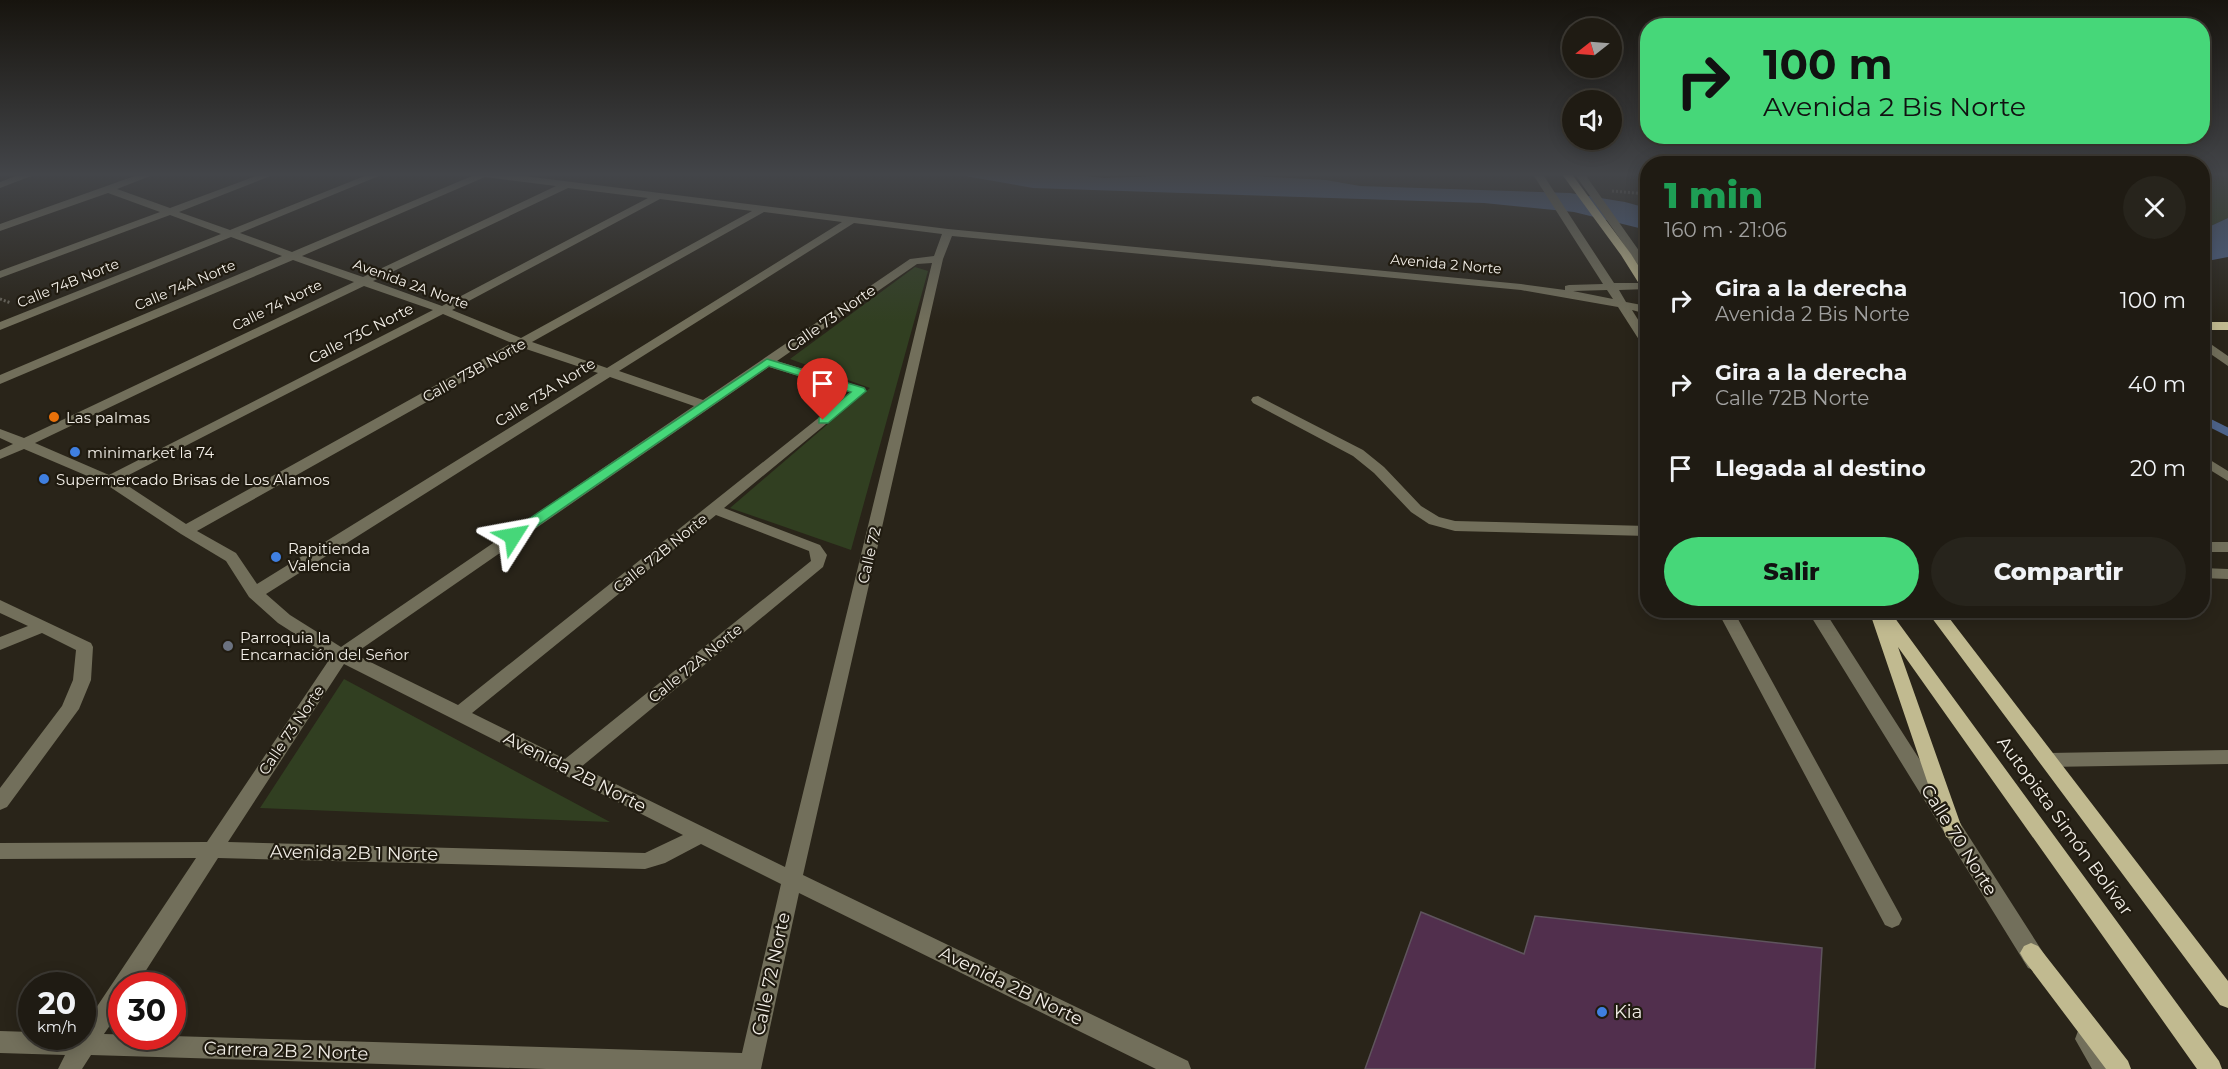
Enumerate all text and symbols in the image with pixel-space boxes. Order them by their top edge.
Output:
north arrow [1562,18,1622,78]
map controls [1562,18,1622,150]
text: 100 m [1763,38,1892,90]
icon: right [1664,42,1742,120]
button: sound [1562,90,1622,150]
text: Avenida 2 Bis Norte [1763,90,2026,123]
text: 1 min [1664,173,1763,217]
button: close [2123,176,2186,239]
text: 160 m · 21:06 [1664,218,1787,242]
street label: Avenida 2 Norte [1390,250,1502,278]
street label: Calle 74B Norte [14,254,122,312]
street label: Avenida 2A Norte [351,255,471,313]
street label: Calle 74A Norte [132,256,238,314]
street label: Calle 74 Norte [229,275,325,335]
text: Gira a la derecha [1715,275,1907,302]
street label: Calle 73 Norte [783,280,879,356]
icon: right [1664,284,1697,317]
text: 100 m [2120,287,2186,314]
street label: Calle 73C Norte [306,298,416,368]
text: Avenida 2 Bis Norte [1715,302,1910,326]
street label: Calle 73B Norte [419,334,529,406]
street label: Calle 73A Norte [491,353,599,431]
pin [797,358,848,420]
text: Gira a la derecha [1715,359,1907,386]
icon: arrive [806,367,839,400]
icon: right [1664,368,1697,401]
text: 40 m [2128,371,2186,398]
text: Calle 72B Norte [1715,386,1869,410]
place label: Las palmas [66,408,150,427]
marker: Las palmas [47,410,61,424]
place label: minimarket la 74 [87,443,214,462]
marker: minimarket la 74 [68,445,82,459]
icon: arrive [1664,452,1697,485]
text: Llegada al destino [1715,455,1926,482]
text: 20 m [2130,455,2186,482]
place label: Supermercado Brisas de Los Alamos [56,470,330,489]
marker: Supermercado Brisas de Los Alamos [37,472,51,486]
position arrow [481,504,545,568]
street label: Calle 72B Norte [609,509,711,597]
street label: Calle 72 [853,525,885,585]
button: Salir [1664,537,1919,606]
button: Compartir [1931,537,2186,606]
place label: Rapitienda Valencia [288,539,370,575]
marker: Rapitienda Valencia [269,550,283,564]
street label: Calle 72A Norte [644,619,746,707]
place label: Parroquia la Encarnación del Señor [240,628,409,664]
marker: Parroquia la Encarnación del Señor [221,639,235,653]
street label: Calle 73 Norte [254,681,328,779]
street label: Avenida 2B Norte [500,727,650,818]
street label: Autopista Simón Bolívar [1993,732,2137,920]
street label: Calle 70 Norte [1916,780,2002,900]
street label: Avenida 2B 1 Norte [270,841,438,865]
street label: Calle 72 Norte [747,910,795,1038]
street label: Avenida 2B Norte [936,942,1087,1030]
speed limit sign: 30 [108,972,186,1050]
text: 20 [38,985,76,1022]
place label: Kia [1614,1001,1642,1023]
marker: Kia [1595,1005,1609,1019]
text: km/h [37,1017,77,1036]
street label: Carrera 2B 2 Norte [203,1037,369,1065]

